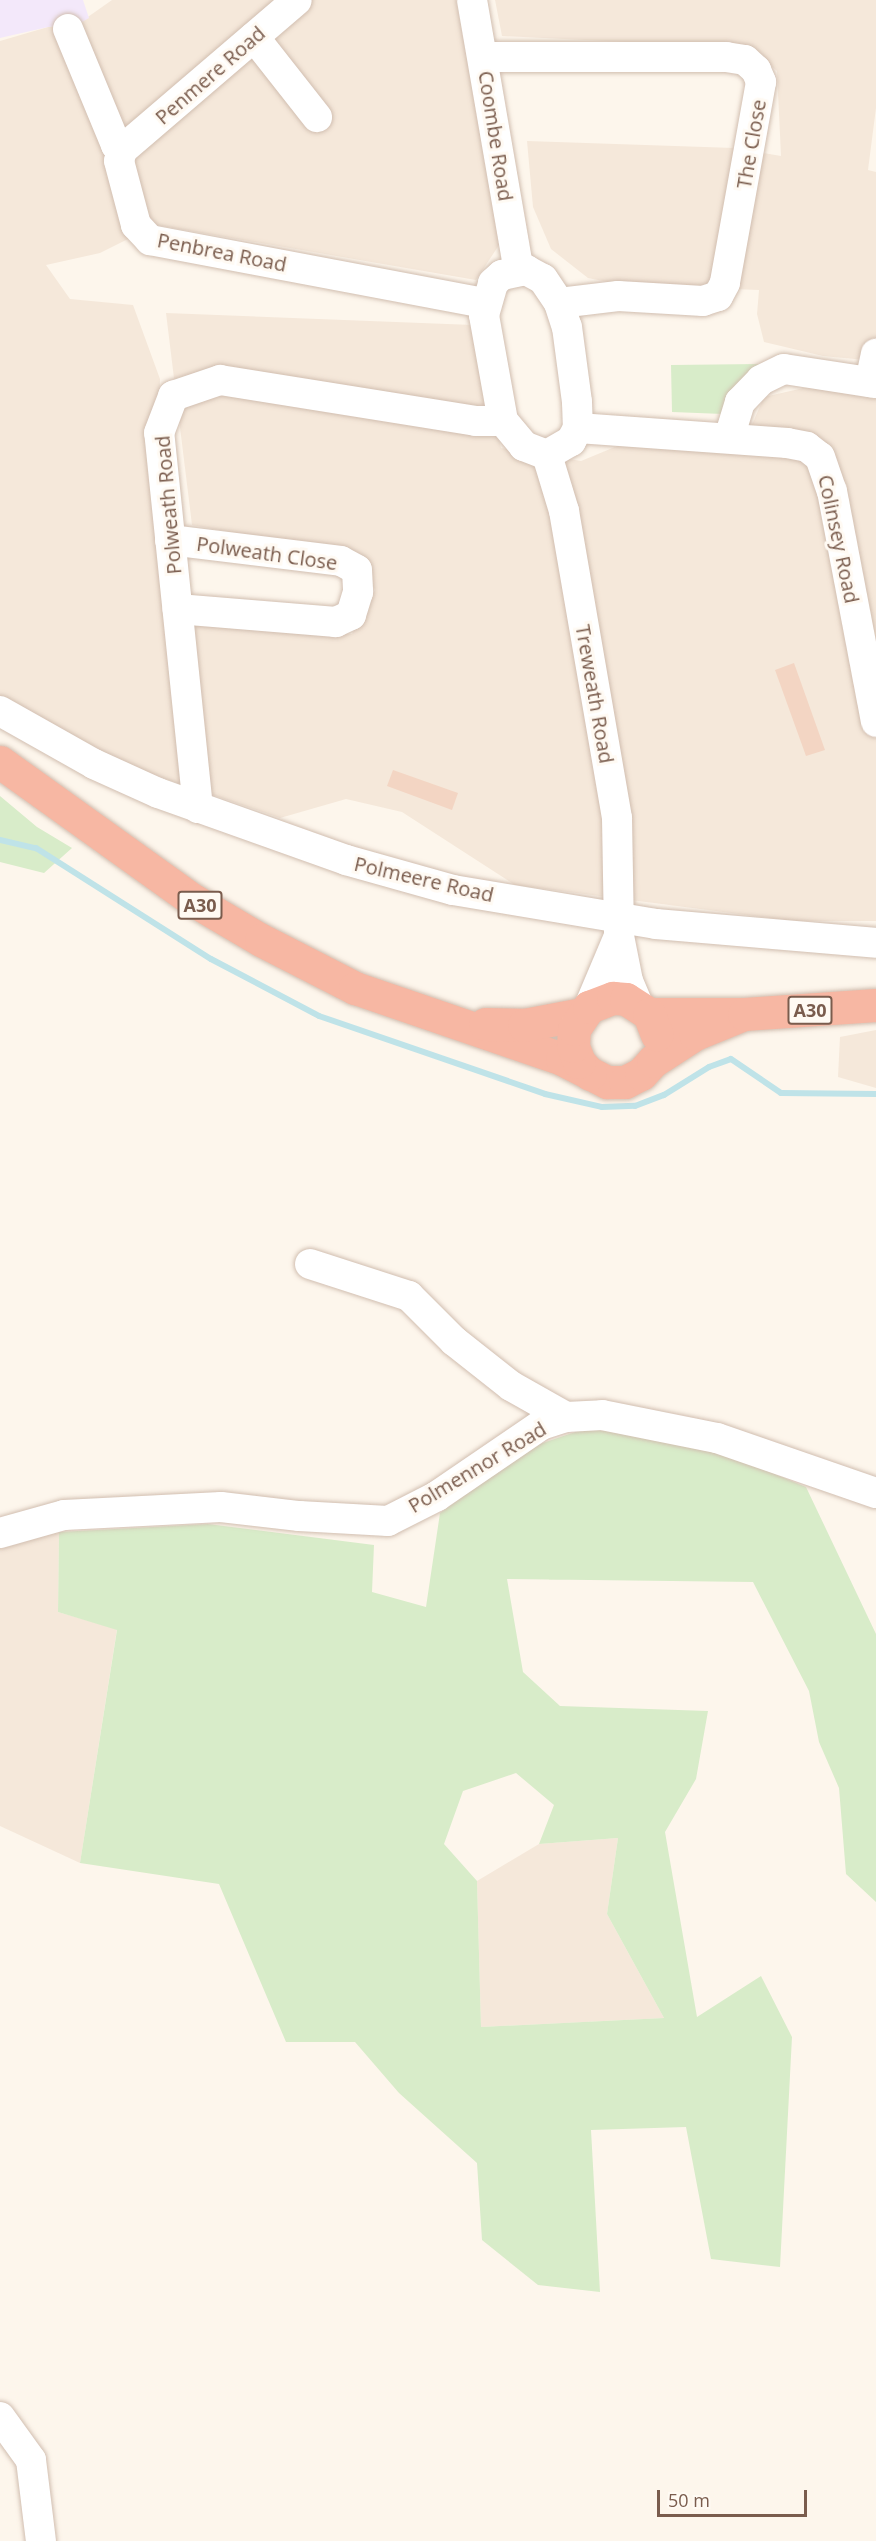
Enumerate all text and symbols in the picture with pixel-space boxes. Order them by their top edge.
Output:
street label: Penmere Road [150,21,270,129]
street label: Coombe Road [474,69,518,203]
street label: The Close [731,98,771,190]
street label: Penbrea Road [155,228,289,276]
street label: Polweath Road [150,435,186,575]
street label: Colinsey Road [814,473,864,605]
street label: Polweath Close [195,531,339,575]
street label: Treweath Road [571,623,619,765]
street label: Polmeere Road [352,851,496,907]
road number: A30 [176,890,224,920]
road number: A30 [786,995,834,1025]
street label: Polmennor Road [404,1416,550,1518]
scale bar [660,2478,810,2516]
text: 50 m [668,2488,710,2512]

